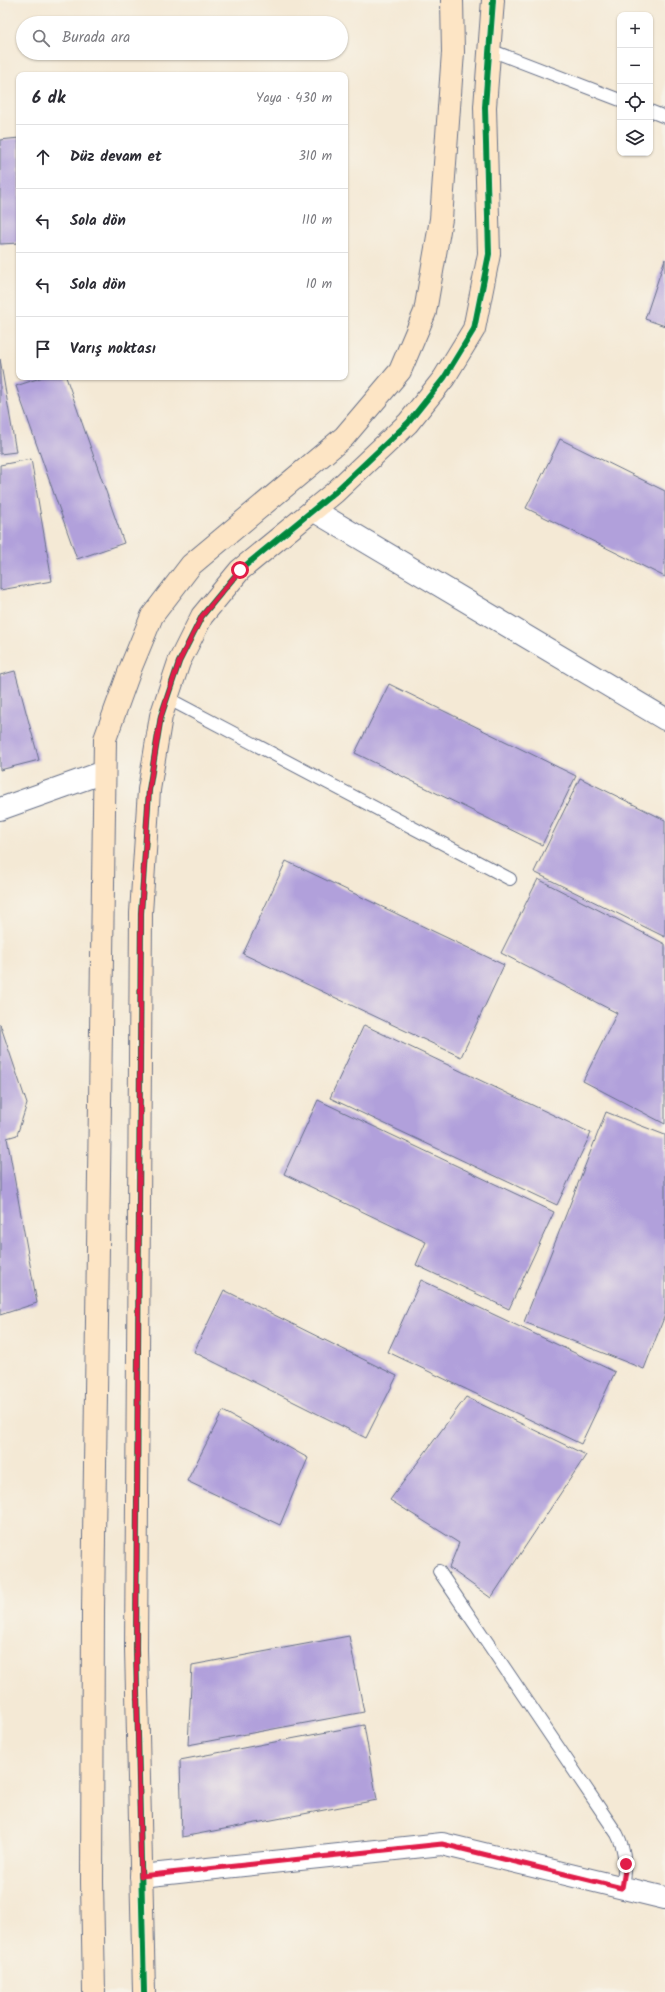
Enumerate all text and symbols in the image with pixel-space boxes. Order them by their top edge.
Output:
map controls [617,12,653,156]
button: + [617,12,653,48]
search box [16,16,348,60]
text: Burada ara [62,26,130,50]
icon: search [30,27,52,49]
button: − [617,48,653,84]
button: locate [617,84,653,120]
text: 6 dk [32,85,65,112]
text: Yaya · 430 m [256,88,332,109]
button: layers [617,120,653,156]
text: Düz devam et [70,145,162,169]
icon: ahead [32,146,54,168]
text: 310 m [298,146,332,167]
text: Sola dön [70,209,126,233]
icon: left [32,210,54,232]
text: 110 m [302,210,332,231]
text: Sola dön [70,273,126,297]
icon: left [32,274,54,296]
text: 10 m [306,274,332,295]
text: Varış noktası [70,337,156,361]
icon: arrive [32,338,54,360]
route start [231,561,249,579]
route end [617,1855,635,1873]

